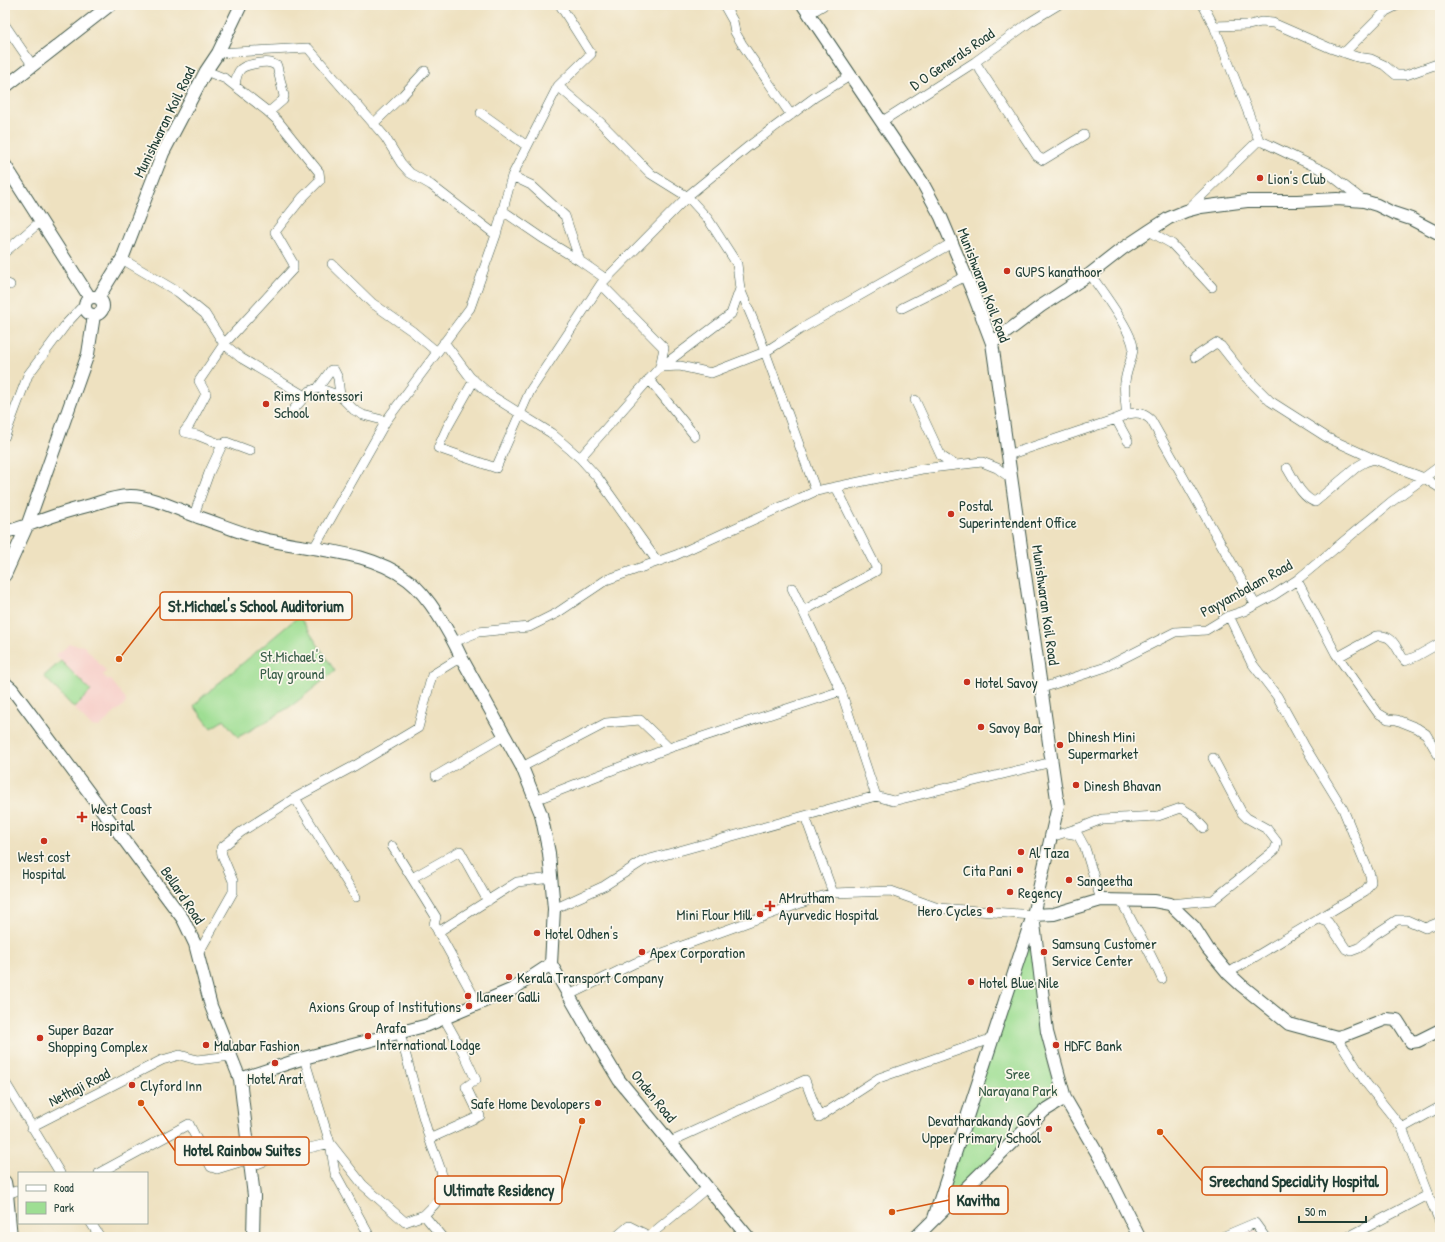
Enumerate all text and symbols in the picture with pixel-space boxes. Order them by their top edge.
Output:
street label: D O Generals Road [906,23,999,95]
street label: Munishwaran Koil Road [128,63,200,181]
place label: Lion's Club [1268,168,1326,189]
marker: Lion's Club [1255,173,1265,183]
street label: Munishwaran Koil Road [952,225,1016,345]
place label: GUPS kanathoor [1015,261,1102,282]
marker: GUPS kanathoor [1002,266,1012,276]
place label: Rims Montessori School [274,385,363,423]
marker: Rims Montessori School [261,399,271,409]
place label: Postal Superintendent Office [959,495,1077,533]
marker: Postal Superintendent Office [946,509,956,519]
street label: Munishwaran Koil Road [1027,544,1065,667]
street label: Payyambalam Road [1196,554,1296,622]
callout: St.Michael's School Auditorium [160,592,352,620]
text: St.Michael's School Auditorium [168,595,344,617]
park label: St.Michael's Play ground [260,646,324,684]
place label: Hotel Savoy [975,672,1038,693]
marker: Hotel Savoy [962,677,972,687]
place label: Savoy Bar [989,717,1043,738]
marker: Savoy Bar [976,722,986,732]
place label: Dhinesh Mini Supermarket [1068,726,1139,764]
marker: Dhinesh Mini Supermarket [1055,740,1065,750]
place label: Dinesh Bhavan [1084,775,1161,796]
marker: Dinesh Bhavan [1071,780,1081,790]
place label: West Coast Hospital [91,798,153,836]
marker: West Coast Hospital [76,811,88,823]
marker: West cost Hospital [39,836,49,846]
place label: Al Taza [1029,842,1069,863]
place label: West cost Hospital [18,846,71,884]
marker: Al Taza [1016,847,1026,857]
place label: Cita Pani [963,860,1012,881]
street label: Bellard Road [156,862,210,928]
marker: Cita Pani [1015,865,1025,875]
place label: Sangeetha [1077,870,1133,891]
marker: Sangeetha [1064,875,1074,885]
place label: Regency [1018,882,1062,903]
place label: AMrutham Ayurvedic Hospital [779,887,879,925]
marker: Regency [1005,887,1015,897]
marker: AMrutham Ayurvedic Hospital [764,900,776,912]
place label: Hero Cycles [918,900,982,921]
place label: Mini Flour Mill [676,904,753,925]
marker: Hero Cycles [985,905,995,915]
marker: Mini Flour Mill [755,909,765,919]
place label: Hotel Odhen's [545,923,618,944]
marker: Hotel Odhen's [532,928,542,938]
place label: Samsung Customer Service Center [1052,933,1157,971]
place label: Apex Corporation [650,942,746,963]
marker: Apex Corporation [637,947,647,957]
marker: Samsung Customer Service Center [1039,947,1049,957]
place label: Kerala Transport Company [517,967,664,988]
marker: Kerala Transport Company [504,972,514,982]
place label: Hotel Blue Nile [979,972,1059,993]
marker: Hotel Blue Nile [966,977,976,987]
place label: Ilaneer Galli [476,986,540,1007]
marker: Ilaneer Galli [463,991,473,1001]
place label: Axions Group of Institutions [309,996,461,1017]
marker: Axions Group of Institutions [464,1001,474,1011]
place label: Arafa International Lodge [376,1017,481,1055]
place label: Super Bazar Shopping Complex [48,1019,148,1057]
marker: Arafa International Lodge [363,1031,373,1041]
marker: Super Bazar Shopping Complex [35,1033,45,1043]
place label: Malabar Fashion [214,1035,300,1056]
place label: HDFC Bank [1064,1035,1122,1056]
marker: Malabar Fashion [201,1040,211,1050]
marker: HDFC Bank [1051,1040,1061,1050]
marker: Hotel Arat [270,1058,280,1068]
street label: Nethaji Road [45,1063,113,1111]
park label: Sree Narayana Park [979,1063,1057,1101]
street label: Onden Road [626,1065,682,1127]
place label: Hotel Arat [247,1068,304,1089]
place label: Clyford Inn [140,1075,202,1096]
marker: Clyford Inn [127,1080,137,1090]
place label: Safe Home Devolopers [471,1093,590,1114]
marker: Safe Home Devolopers [593,1098,603,1108]
place label: Devatharakandy Govt Upper Primary School [922,1110,1042,1148]
marker: Devatharakandy Govt Upper Primary School [1044,1124,1054,1134]
callout: Hotel Rainbow Suites [175,1137,309,1165]
text: Hotel Rainbow Suites [183,1139,302,1161]
callout: Sreechand Speciality Hospital [1202,1167,1387,1195]
text: Sreechand Speciality Hospital [1209,1170,1380,1193]
legend [18,1172,148,1224]
callout: Ultimate Residency [435,1176,562,1204]
text: Road [54,1179,74,1196]
text: Ultimate Residency [443,1179,555,1202]
callout: Kavitha [949,1186,1008,1214]
text: Kavitha [956,1189,1000,1211]
scale bar [1299,1198,1366,1224]
text: Park [54,1199,74,1216]
text: 50 m [1305,1203,1326,1220]

